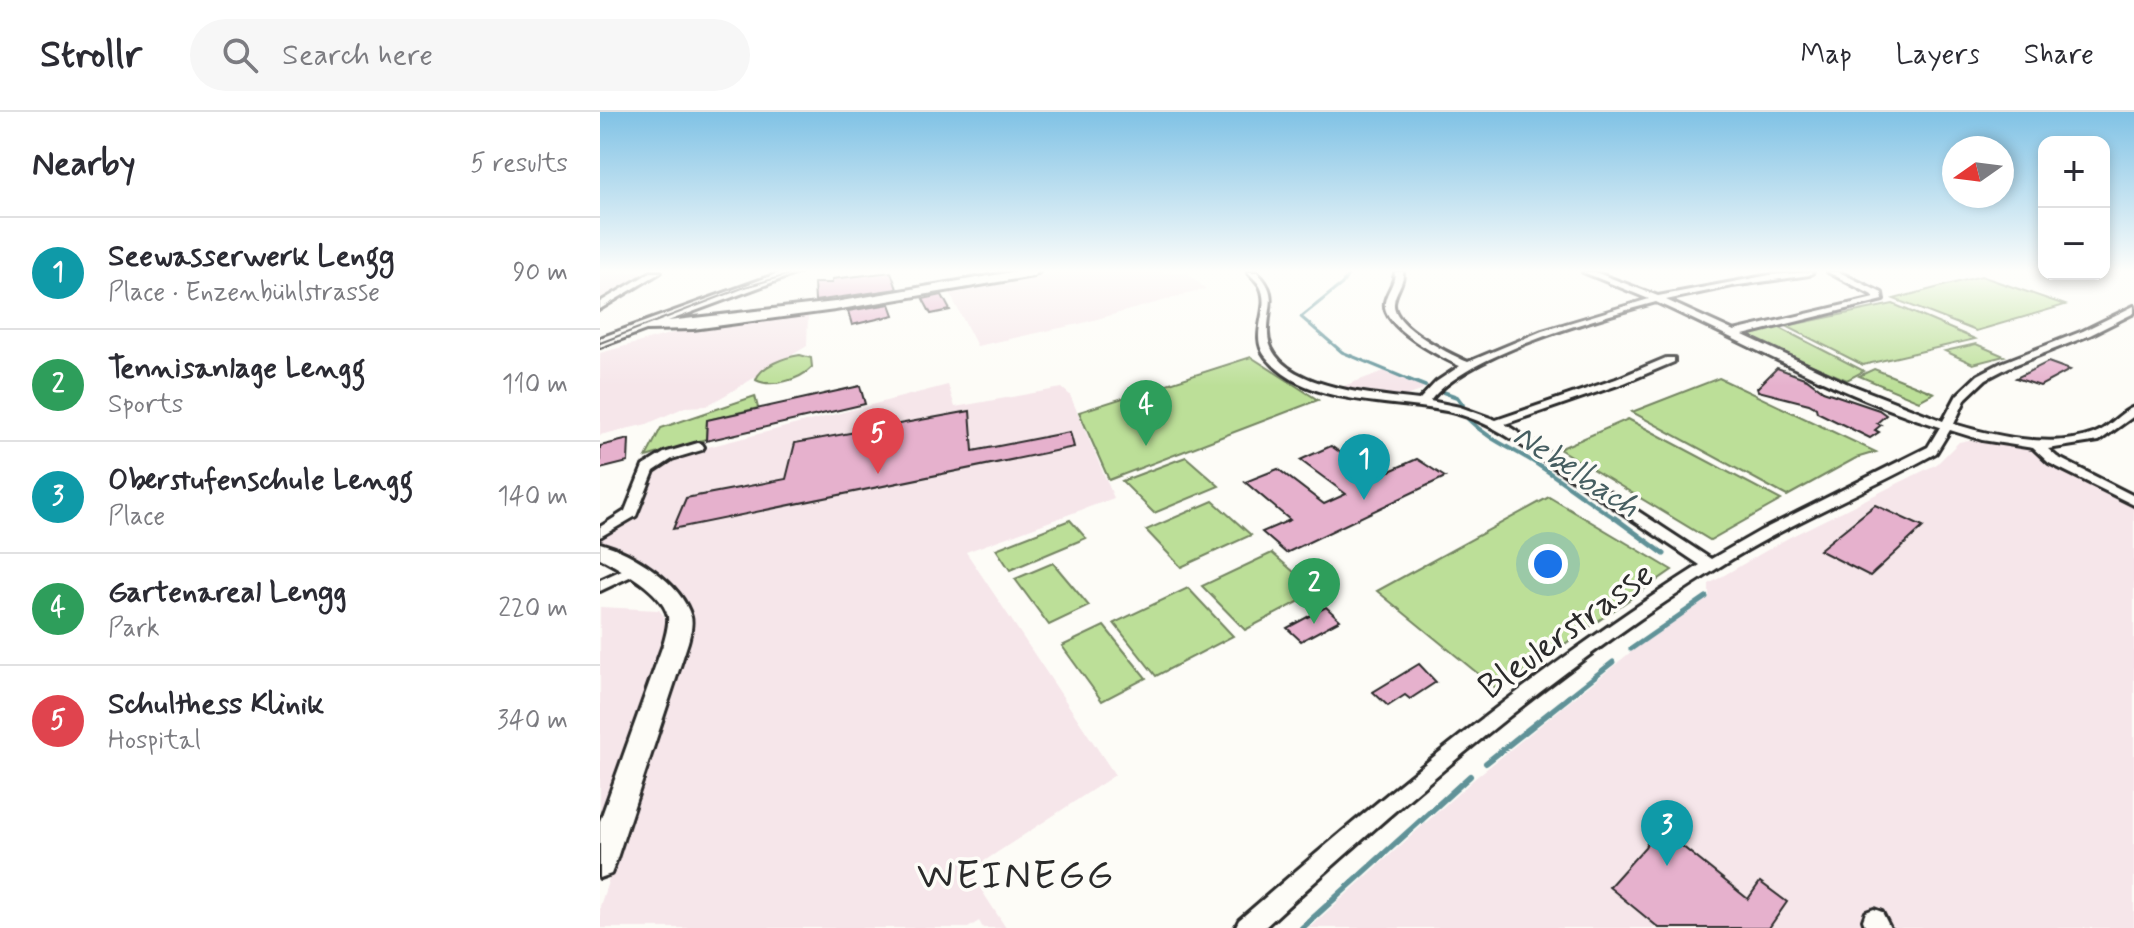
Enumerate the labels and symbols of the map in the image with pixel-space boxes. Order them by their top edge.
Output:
north arrow [1942,136,2014,208]
pin: 4 [1120,380,1172,446]
pin: 5 [852,408,904,474]
water label: Nebelbach [1505,415,1647,528]
pin: 1 [1338,434,1390,500]
your location [1528,544,1568,584]
street label: Bleulerstrasse [1470,552,1664,711]
pin: 2 [1288,558,1340,624]
pin: 3 [1641,800,1693,866]
district label: WEINEGG [917,851,1115,903]

